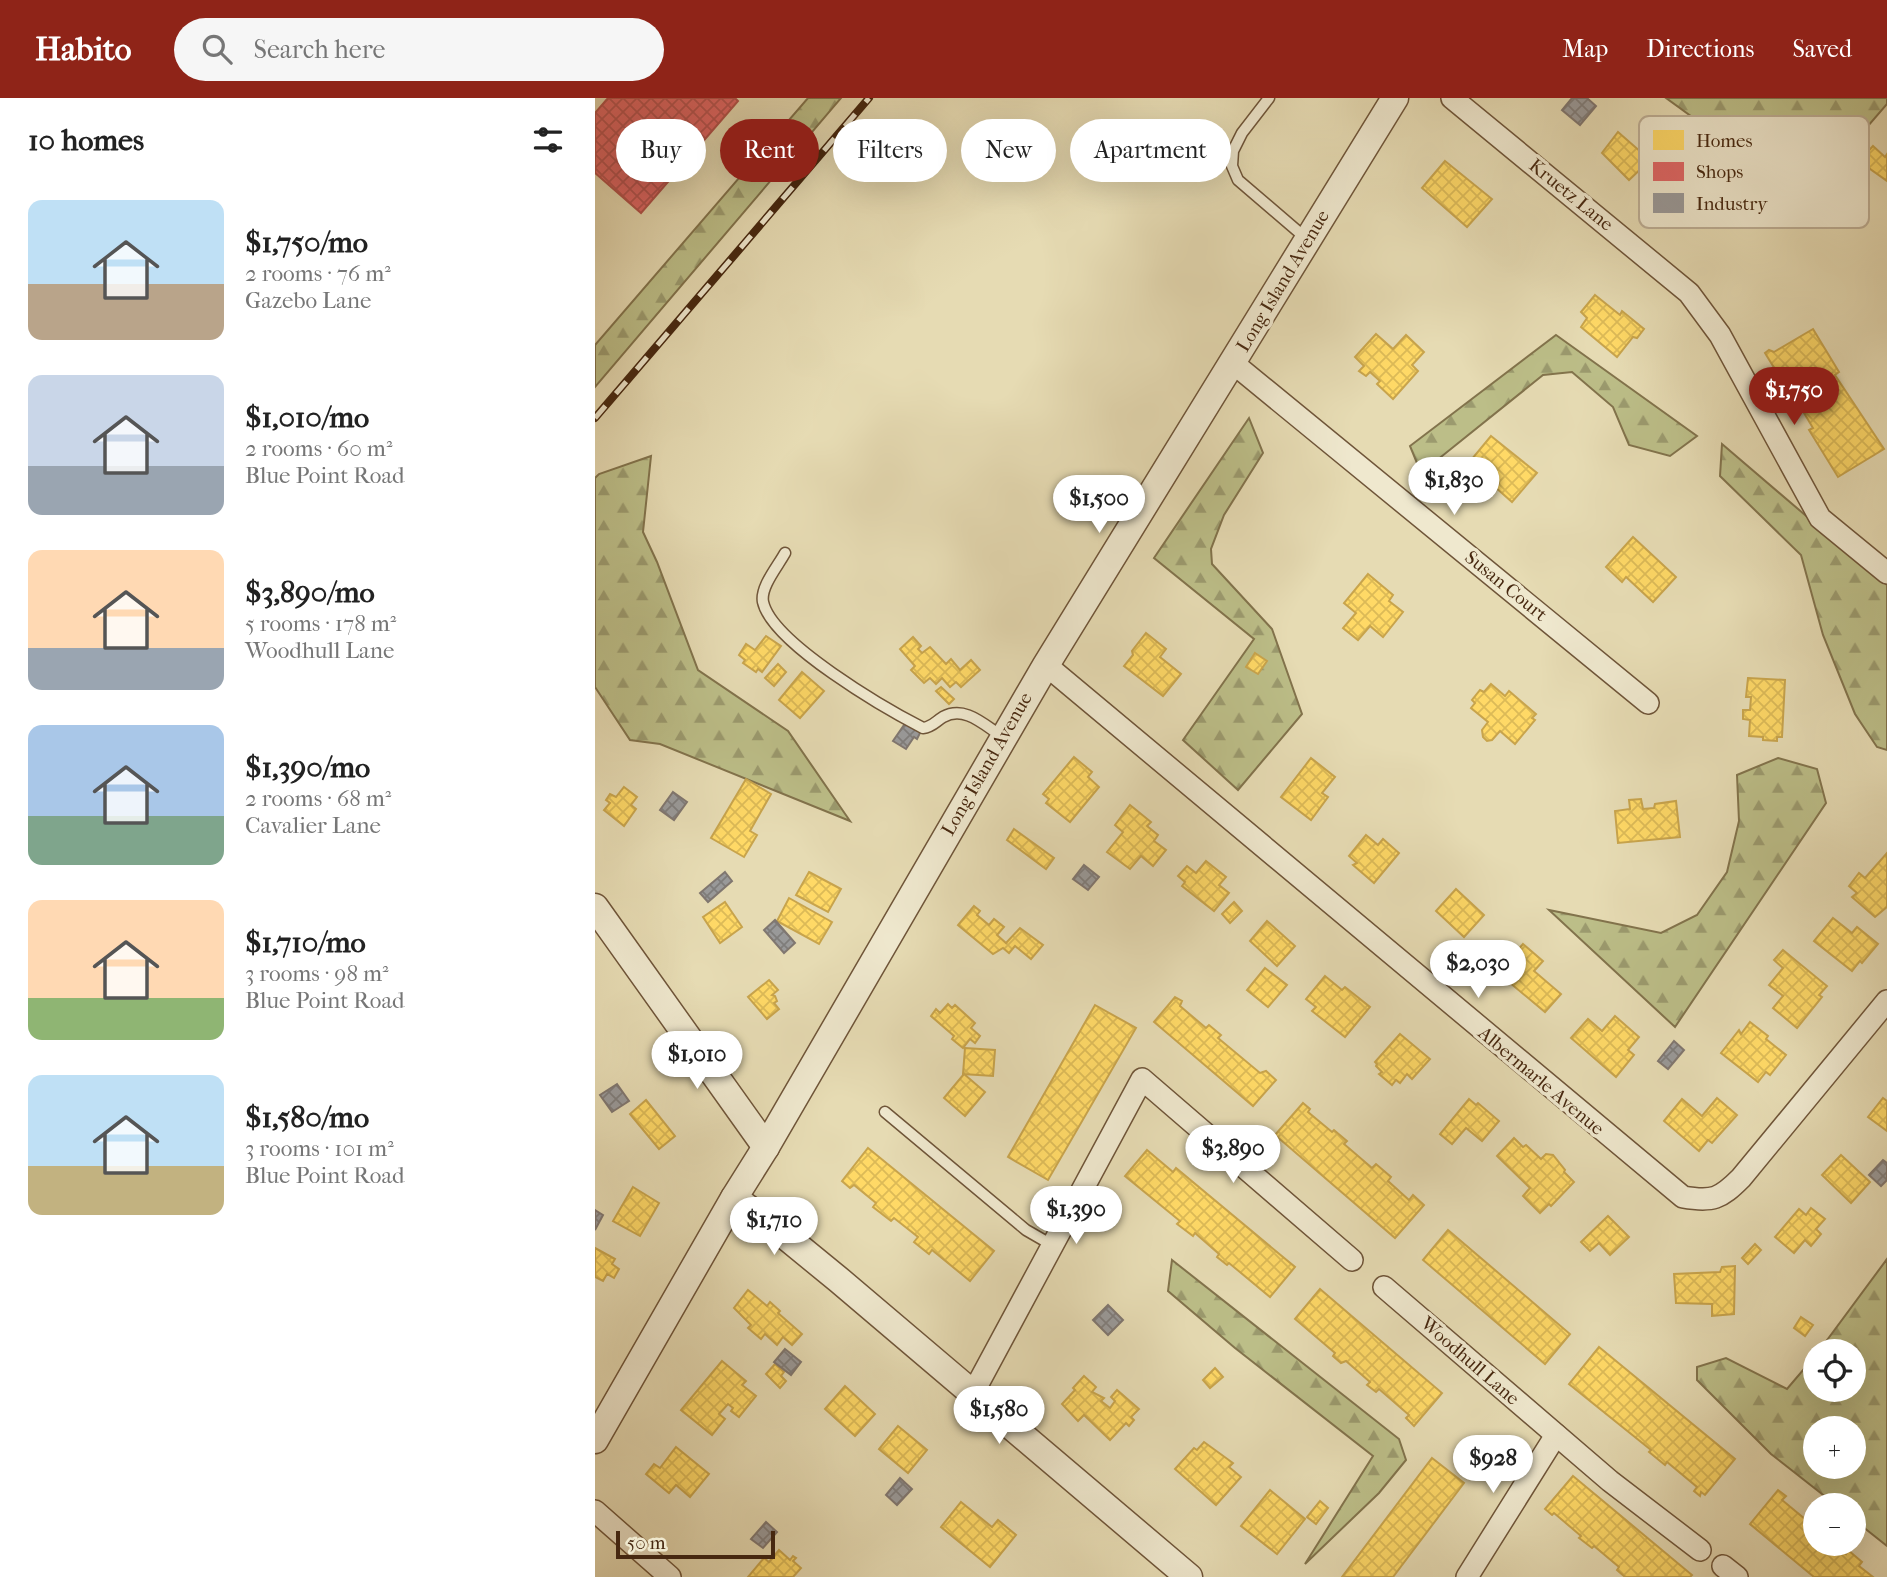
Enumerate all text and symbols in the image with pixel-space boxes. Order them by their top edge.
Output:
search box [174,18,664,81]
text: Habito [35,30,132,69]
icon: search [198,30,236,68]
text: Search here [254,34,385,65]
text: Map [1562,35,1608,63]
text: Directions [1646,35,1754,63]
text: Saved [1792,35,1852,63]
legend [1639,116,1869,228]
chip: Buy [616,119,706,182]
chip: Rent [720,119,819,182]
chip: Filters [833,119,947,182]
chip: New [961,119,1056,182]
chip: Apartment [1070,119,1231,182]
icon: filters [529,121,567,159]
text: 10 homes [28,123,144,158]
text: Homes [1696,130,1752,152]
street label: Kruetz Lane [1524,154,1618,236]
text: Shops [1696,161,1743,183]
text: Industry [1696,193,1768,215]
street label: Long Island Avenue [1232,206,1334,356]
text: $1,750/mo [245,225,368,260]
icon: home [84,228,168,312]
text: 2 rooms · 76 m² [245,260,391,287]
text: Gazebo Lane [245,287,371,314]
pin: $1,750 [1737,368,1851,427]
text: $1,750 [1765,376,1823,403]
text: $1,010/mo [245,400,369,435]
icon: home [84,403,168,487]
text: 2 rooms · 60 m² [245,435,392,462]
pin: $1,830 [1397,458,1511,517]
text: Blue Point Road [245,462,405,489]
text: $1,830 [1424,466,1484,493]
pin: $1,500 [1042,476,1156,535]
text: $1,500 [1069,484,1129,511]
street label: Susan Court [1460,546,1552,626]
text: $3,890/mo [245,575,375,610]
icon: home [84,578,168,662]
text: 5 rooms · 178 m² [245,610,396,637]
text: Woodhull Lane [245,637,394,664]
street label: Long Island Avenue [937,689,1037,839]
text: $1,390/mo [245,750,370,785]
icon: home [84,753,168,837]
text: 2 rooms · 68 m² [245,785,391,812]
text: Cavalier Lane [245,812,381,839]
text: $1,710/mo [245,925,366,960]
icon: home [84,928,168,1012]
pin: $2,030 [1421,940,1535,1000]
text: $2,030 [1446,949,1510,976]
text: 3 rooms · 98 m² [245,960,389,987]
text: Blue Point Road [245,987,405,1014]
street label: Albermarle Avenue [1473,1021,1608,1140]
pin: $1,010 [640,1032,754,1091]
text: $1,010 [668,1040,726,1067]
text: $1,580/mo [245,1100,369,1135]
icon: home [84,1103,168,1187]
pin: $3,890 [1176,1126,1290,1185]
text: $3,890 [1201,1134,1265,1161]
text: 3 rooms · 101 m² [245,1135,394,1162]
text: Blue Point Road [245,1162,405,1189]
pin: $1,390 [1019,1186,1133,1246]
text: $1,390 [1046,1195,1106,1222]
pin: $1,710 [717,1198,831,1257]
text: $1,710 [746,1206,802,1233]
street label: Woodhull Lane [1415,1312,1524,1410]
map controls [1803,1339,1866,1556]
button: locate [1803,1339,1866,1402]
pin: $1,580 [942,1386,1056,1446]
text: $1,580 [970,1395,1028,1422]
button: + [1803,1416,1866,1479]
pin: $928 [1452,1436,1534,1495]
text: $928 [1469,1444,1517,1471]
button: − [1803,1493,1866,1556]
scale bar [616,1528,775,1560]
text: 50 m [627,1532,666,1554]

